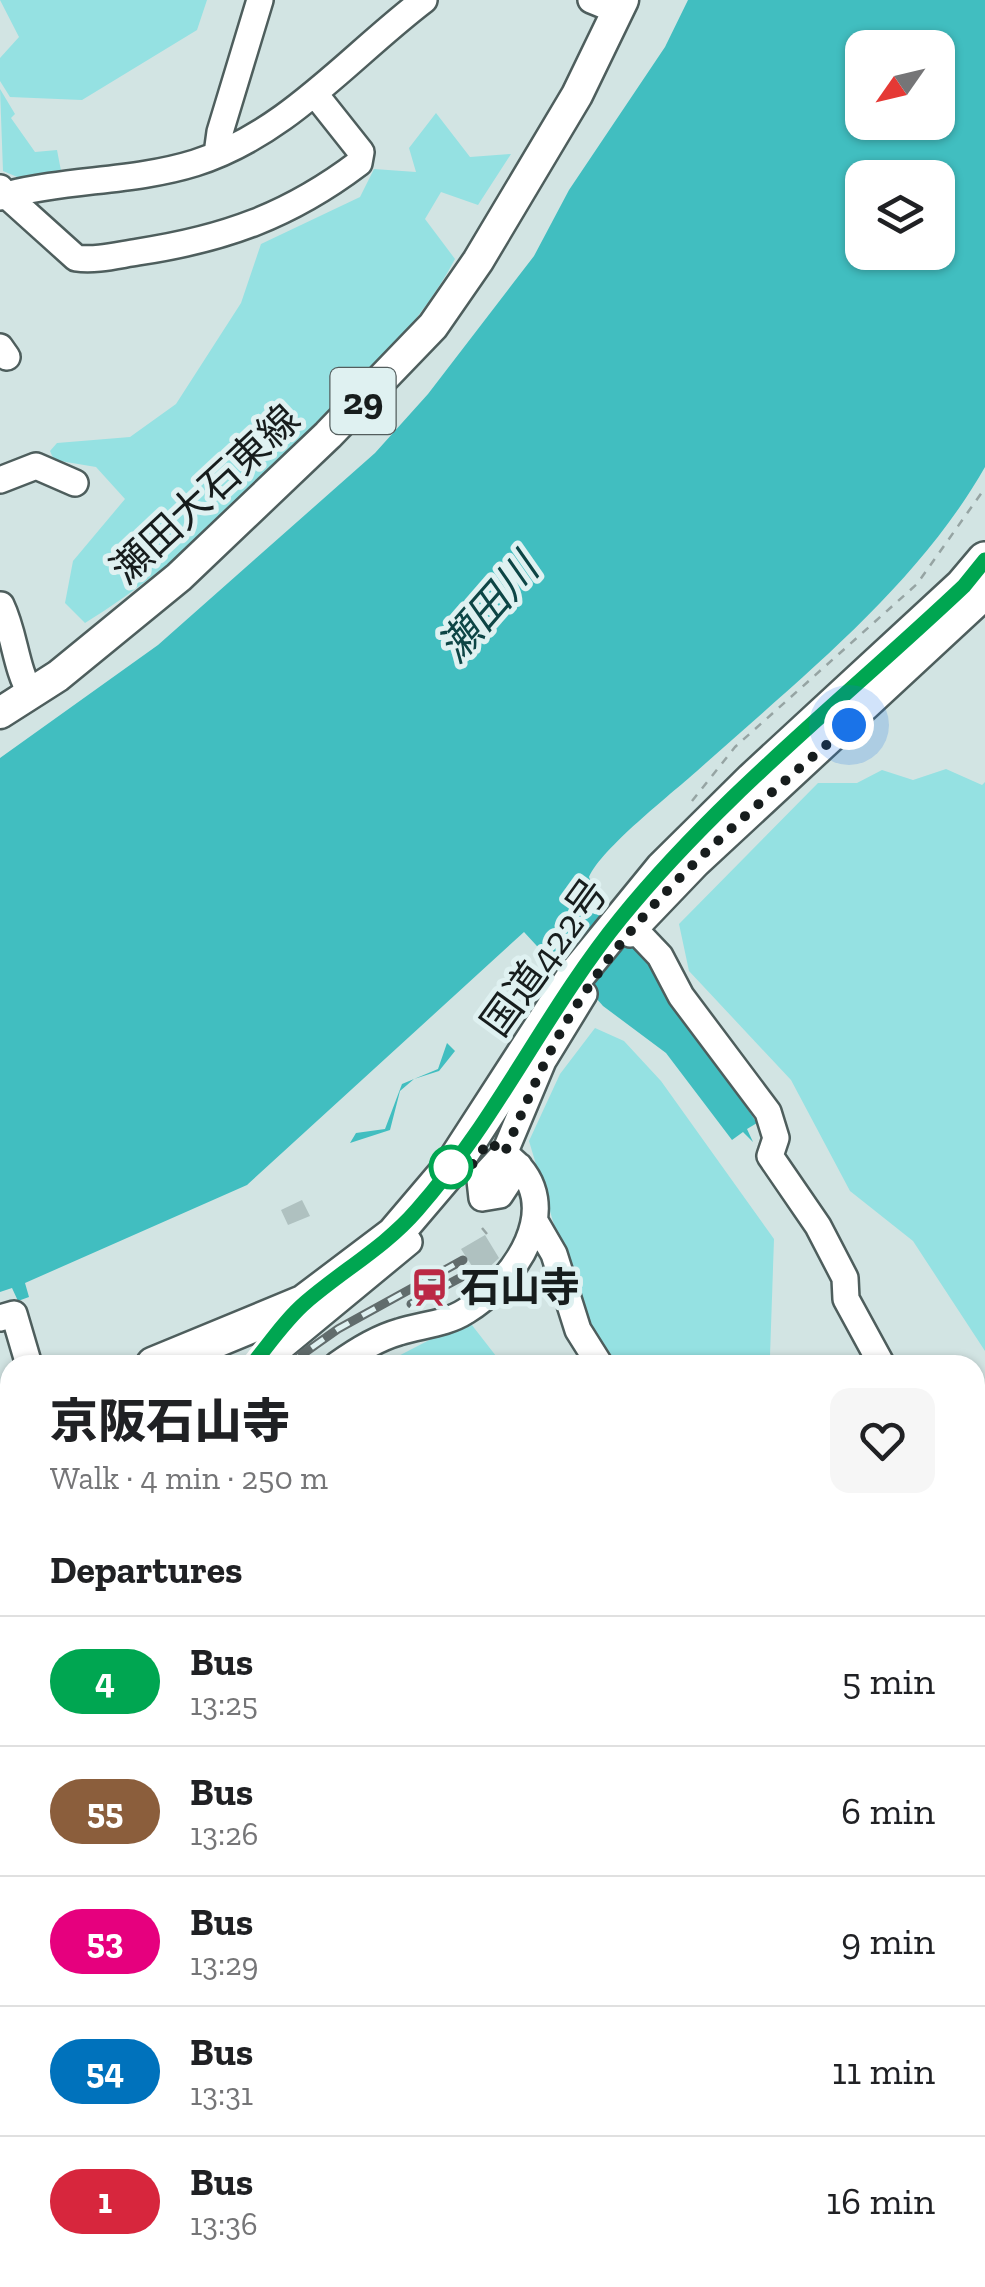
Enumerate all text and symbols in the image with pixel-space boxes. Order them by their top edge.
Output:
north arrow [845,30,955,140]
map controls [845,30,955,270]
button: layers [845,160,955,270]
road number: 29 [330,368,396,434]
street label: 瀬田大石東線 [101,395,309,593]
water label: 瀬田川 [427,541,551,672]
your location [824,700,874,750]
street label: 国道422号 [471,869,617,1045]
unlabelled marker [430,1146,472,1188]
place label: 石山寺 [460,1263,580,1311]
station icon: 石山寺 [409,1266,451,1308]
button: heart [830,1388,935,1493]
text: 京阪石山寺 [50,1393,290,1450]
text: Walk · 4 min · 250 m [50,1459,328,1497]
text: Departures [50,1547,242,1593]
text: Bus [190,1639,253,1685]
text: 5 min [842,1658,935,1704]
text: 4 [95,1660,115,1702]
text: 13:25 [190,1685,258,1723]
text: Bus [190,1769,253,1815]
text: 6 min [841,1788,935,1834]
text: 55 [87,1790,123,1832]
text: 13:26 [190,1815,259,1853]
text: Bus [190,1899,253,1945]
text: 9 min [841,1918,935,1964]
text: 53 [87,1920,123,1962]
text: 13:29 [190,1945,259,1983]
text: Bus [190,2029,253,2075]
text: 11 min [832,2048,935,2094]
text: 54 [86,2050,124,2092]
text: 13:31 [190,2075,253,2113]
text: Bus [190,2159,253,2205]
text: 16 min [826,2178,935,2224]
text: 1 [98,2180,112,2222]
text: 13:36 [190,2205,258,2243]

